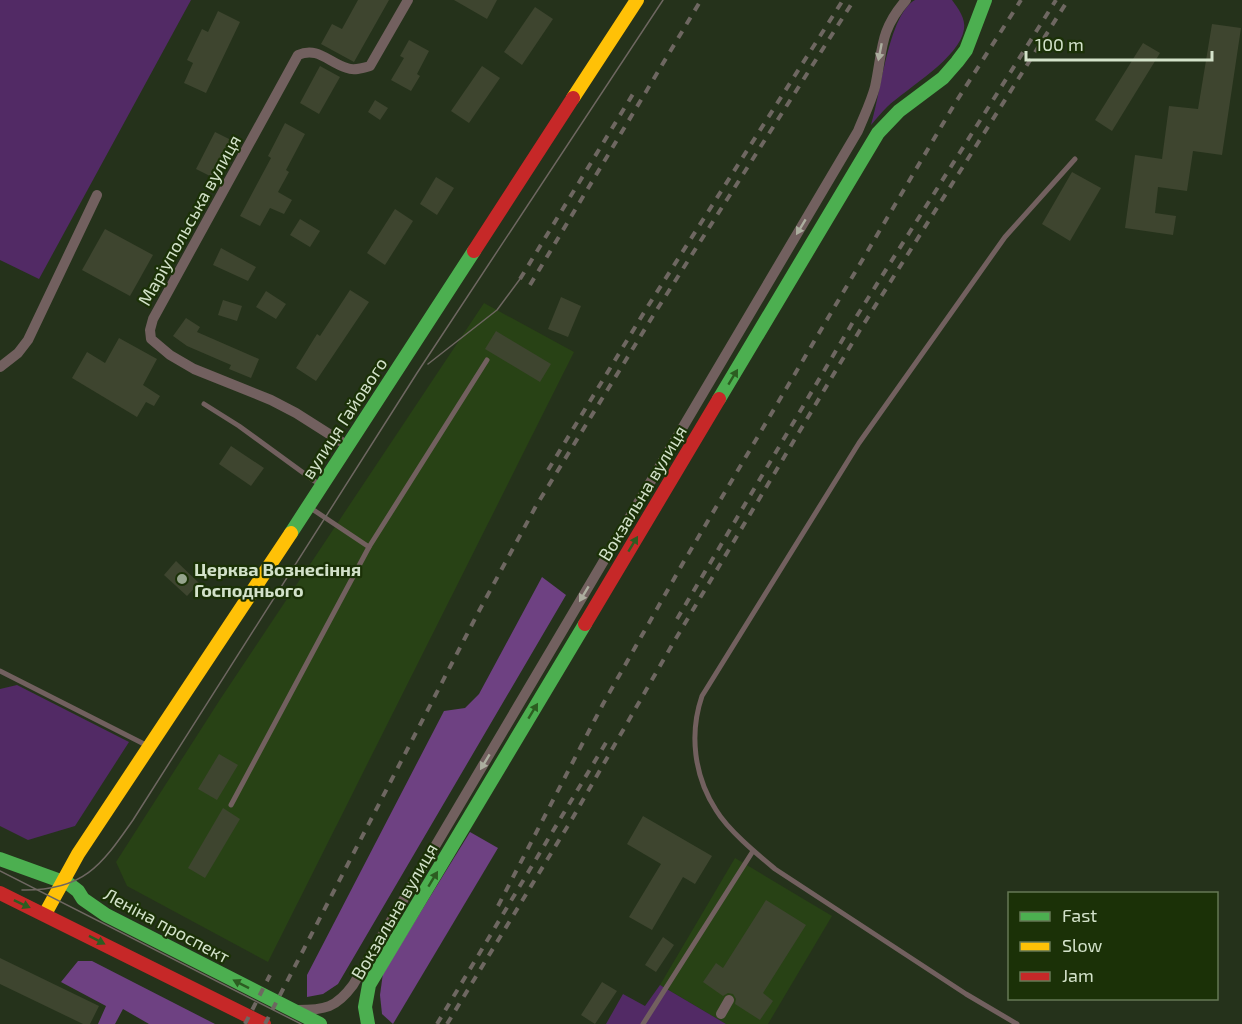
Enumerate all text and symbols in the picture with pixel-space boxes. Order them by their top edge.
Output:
scale bar [1026,24,1212,62]
text: 100 m [1035,33,1084,55]
one-way arrow [876,42,885,61]
street label: Маріупольська вулиця [133,131,245,309]
one-way arrow [796,219,806,236]
street label: вулиця Гайового [296,353,392,483]
one-way arrow [727,369,738,385]
street label: Вокзальна вулиця [593,421,691,565]
one-way arrow [627,536,638,552]
place label: Церква Вознесіння Господнього [194,558,361,601]
marker: Церква Вознесіння Господнього [175,572,189,586]
one-way arrow [579,586,590,602]
one-way arrow [527,703,538,719]
one-way arrow [480,754,490,771]
street label: Вокзальна вулиця [346,839,442,983]
one-way arrow [427,871,438,887]
street label: Леніна проспект [100,883,234,968]
legend [1008,892,1218,1000]
one-way arrow [14,899,31,908]
text: Fast [1062,904,1097,926]
text: Slow [1062,934,1103,956]
one-way arrow [88,935,106,945]
text: Jam [1062,964,1094,986]
one-way arrow [232,979,249,989]

